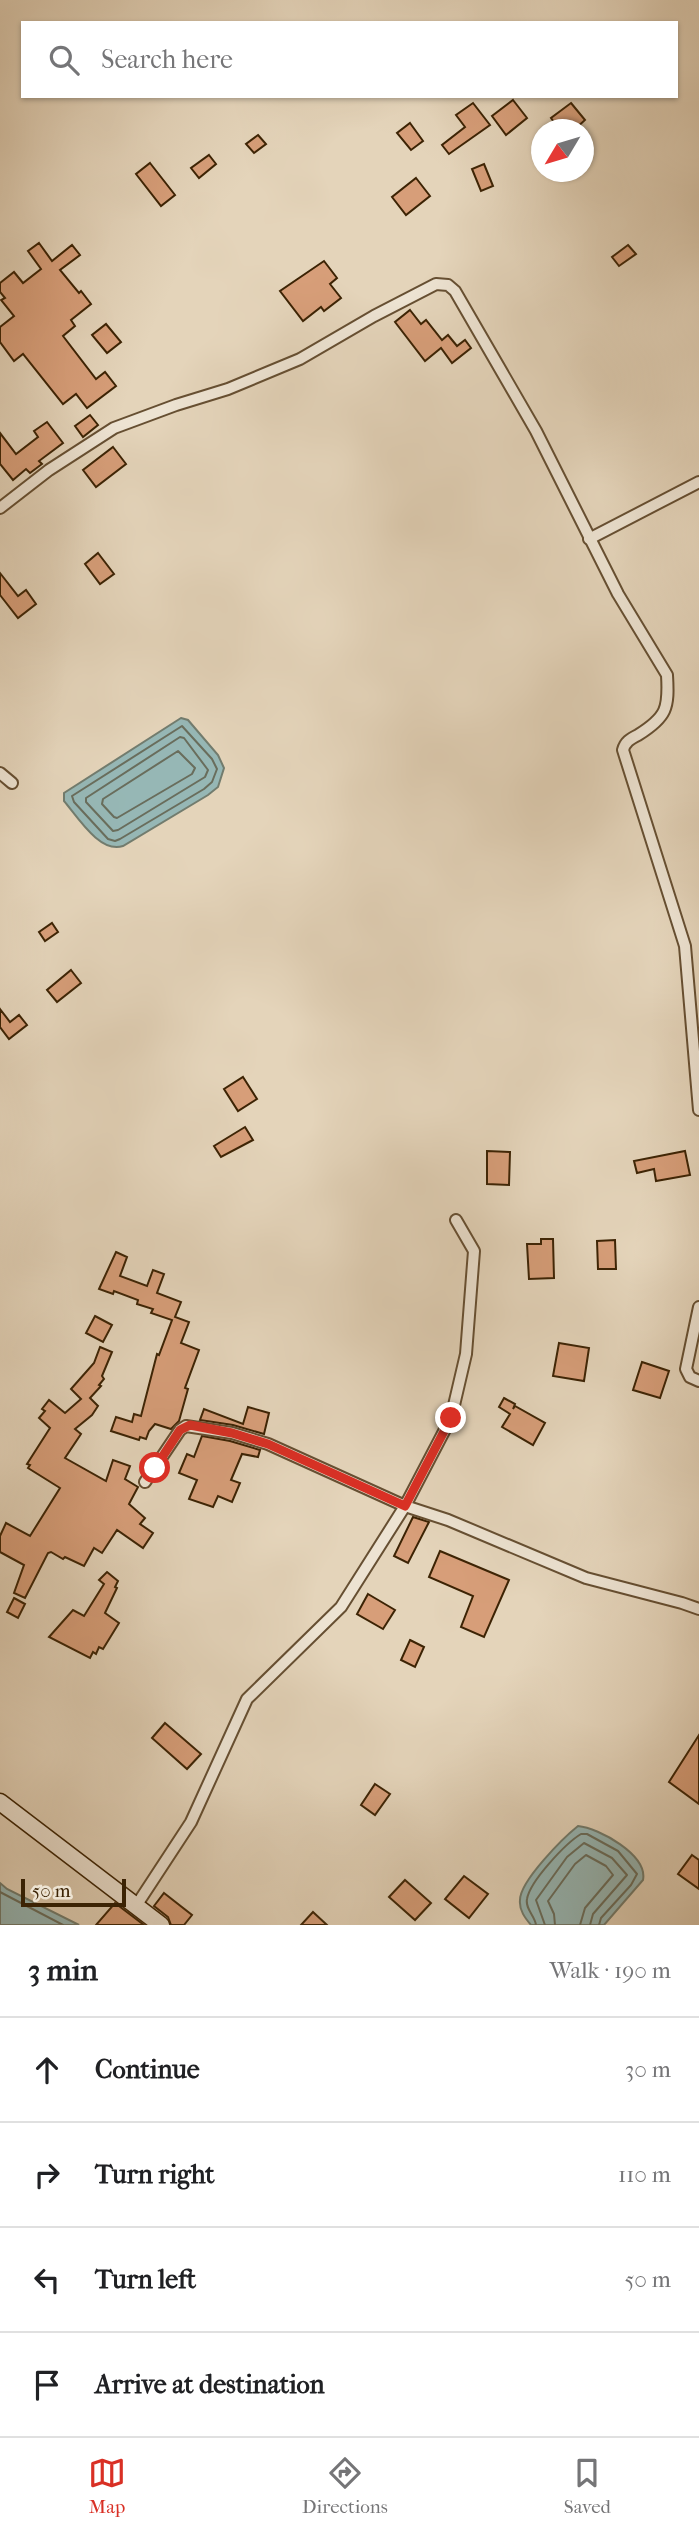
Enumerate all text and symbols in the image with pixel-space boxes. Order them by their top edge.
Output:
search box [21,21,678,98]
icon: search [45,41,83,79]
text: Search here [101,44,233,75]
north arrow [531,119,594,182]
route end [435,1402,466,1433]
route start [139,1452,170,1483]
scale bar [21,1876,126,1908]
text: 50 m [32,1880,71,1902]
text: 3 min [28,1953,98,1988]
text: Walk · 190 m [550,1957,671,1984]
icon: ahead [28,2051,66,2089]
text: Continue [95,2054,200,2085]
text: 30 m [625,2056,671,2083]
icon: right [28,2156,66,2194]
text: Turn right [95,2159,215,2190]
text: 110 m [618,2161,671,2188]
icon: left [28,2261,66,2299]
text: Turn left [95,2264,196,2295]
text: 50 m [624,2266,671,2293]
icon: arrive [28,2366,66,2404]
text: Arrive at destination [95,2369,325,2400]
tab: Map [88,2454,126,2518]
tab: Directions [302,2454,388,2518]
tab: Saved [564,2454,611,2518]

